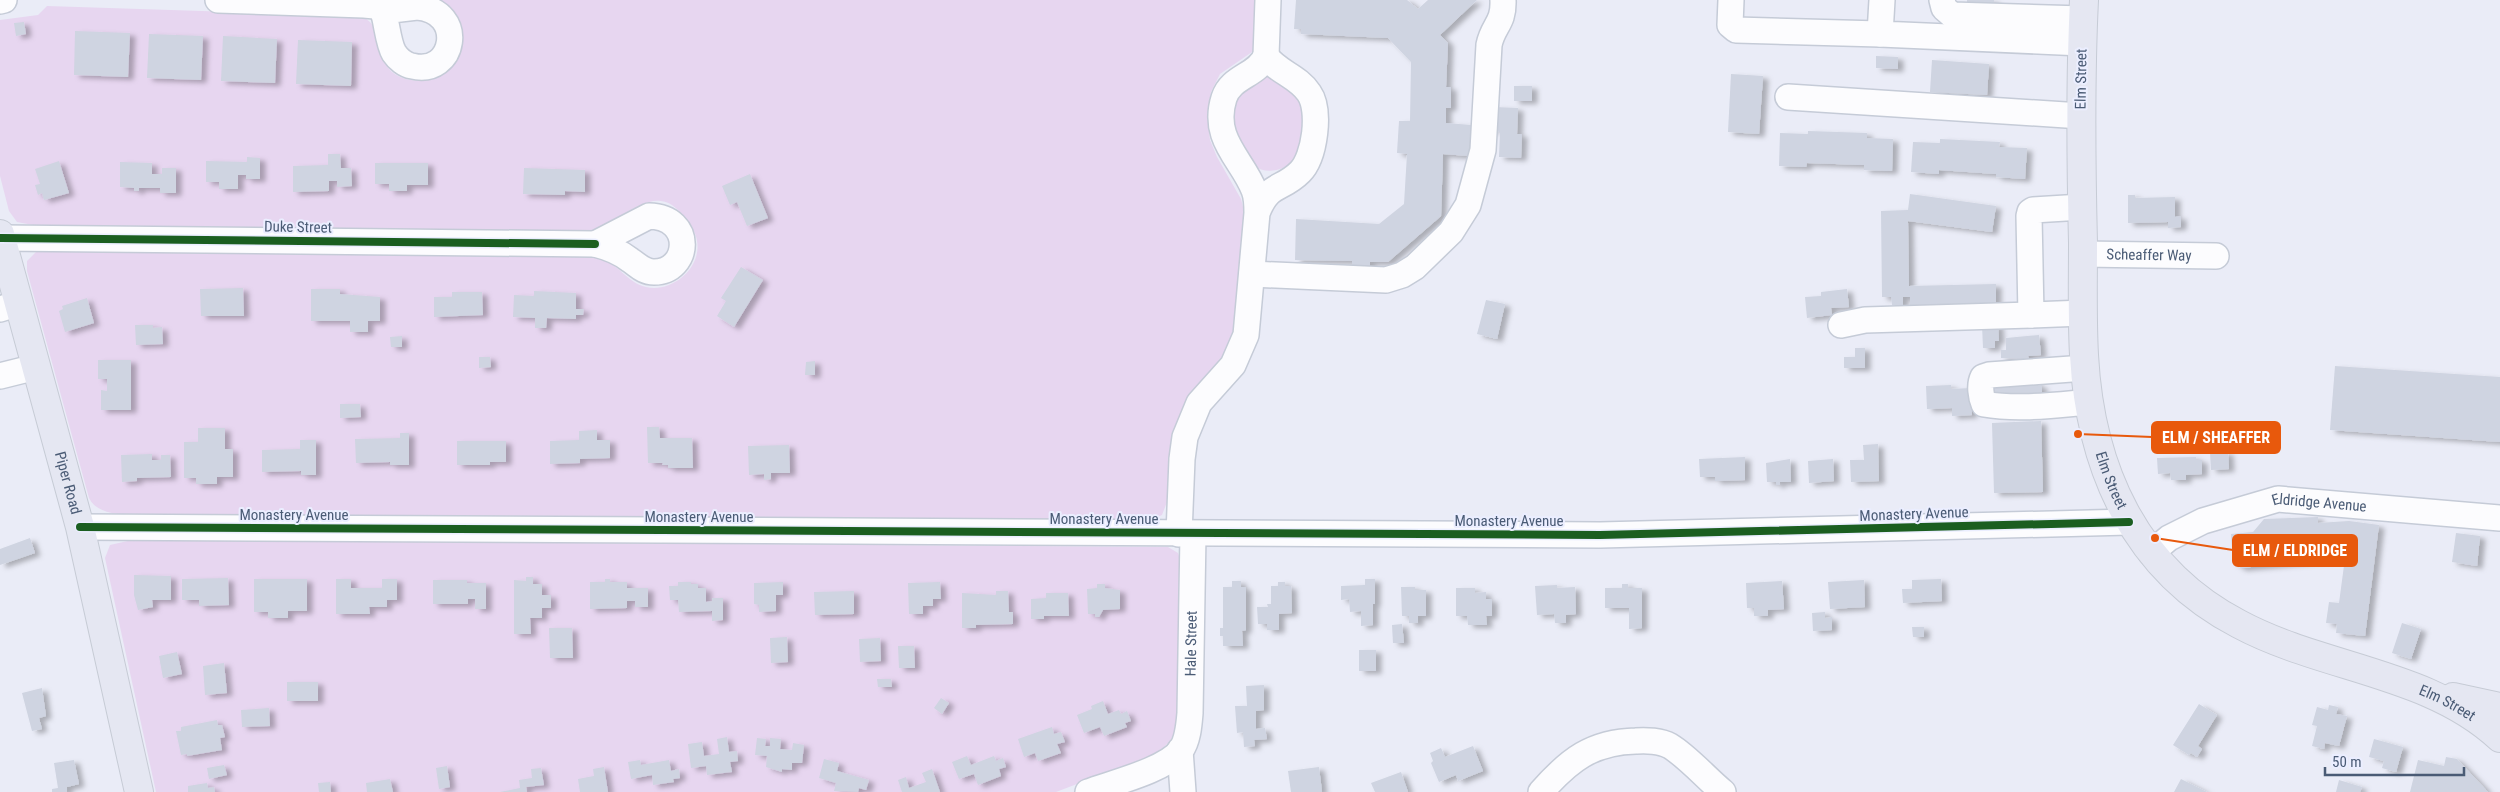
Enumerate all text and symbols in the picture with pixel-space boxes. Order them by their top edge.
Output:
street label: Elm Street [2071,48,2091,110]
street label: Duke Street [264,217,332,237]
street label: Scheaffer Way [2106,245,2192,265]
callout: ELM / SHEAFFER [2152,422,2280,453]
text: ELM / SHEAFFER [2162,428,2270,447]
street label: Piper Road [51,449,85,516]
street label: Elm Street [2092,449,2131,512]
street label: Eldridge Avenue [2270,490,2367,516]
street label: Monastery Avenue [1859,503,1969,525]
street label: Monastery Avenue [239,506,349,524]
street label: Monastery Avenue [644,508,754,526]
street label: Monastery Avenue [1049,510,1159,528]
street label: Monastery Avenue [1454,512,1564,530]
callout: ELM / ELDRIDGE [2233,535,2357,566]
text: ELM / ELDRIDGE [2243,541,2347,560]
street label: Hale Street [1182,611,1201,677]
street label: Elm Street [2417,681,2479,725]
scale bar [2325,744,2464,776]
text: 50 m [2332,753,2362,771]

